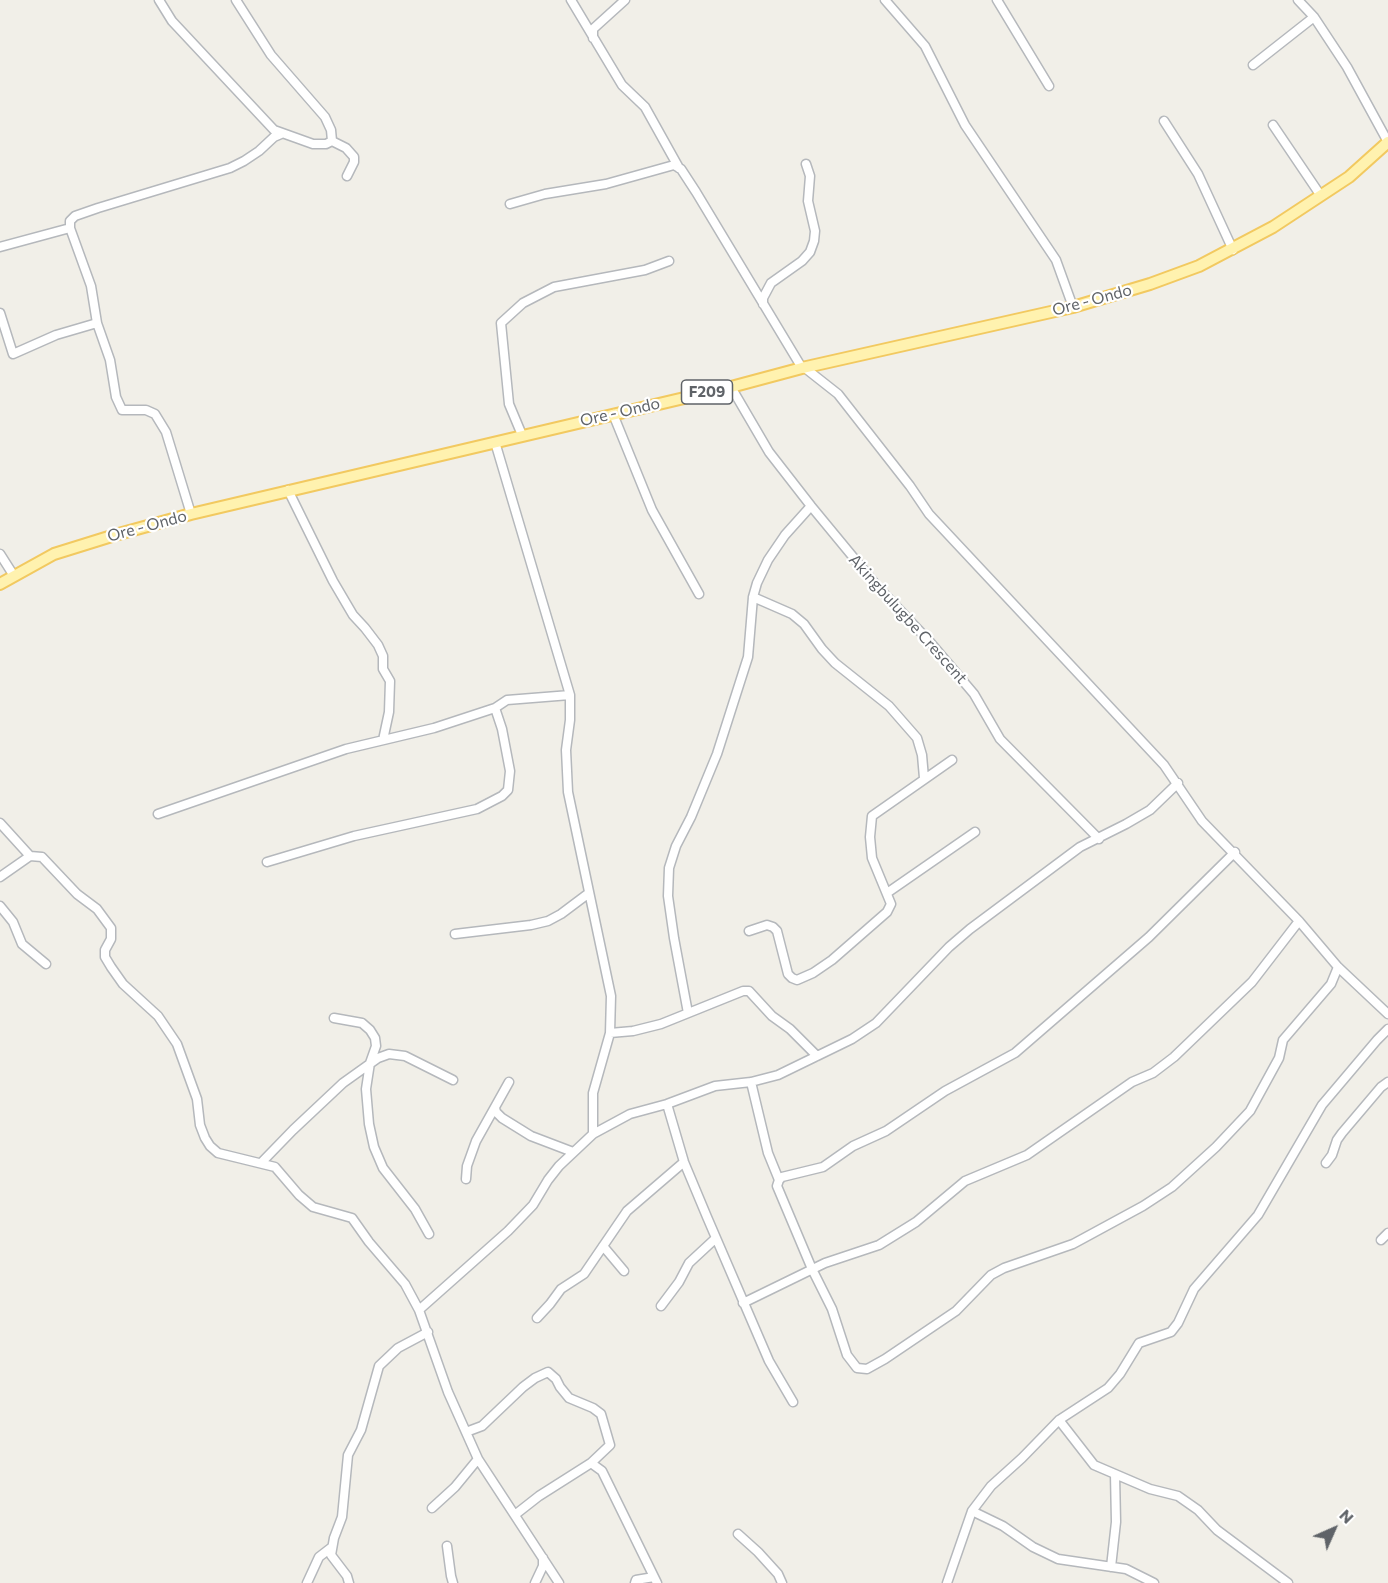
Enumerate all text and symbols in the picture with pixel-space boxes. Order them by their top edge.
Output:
street label: Ore - Ondo [1050,280,1134,320]
road number: F209 [682,380,732,404]
street label: Ore - Ondo [578,393,662,431]
street label: Ore - Ondo [105,506,189,546]
street label: Akingbulugbe Crescent [845,550,971,688]
north arrow [1304,1499,1364,1559]
text: N [1336,1505,1358,1527]

